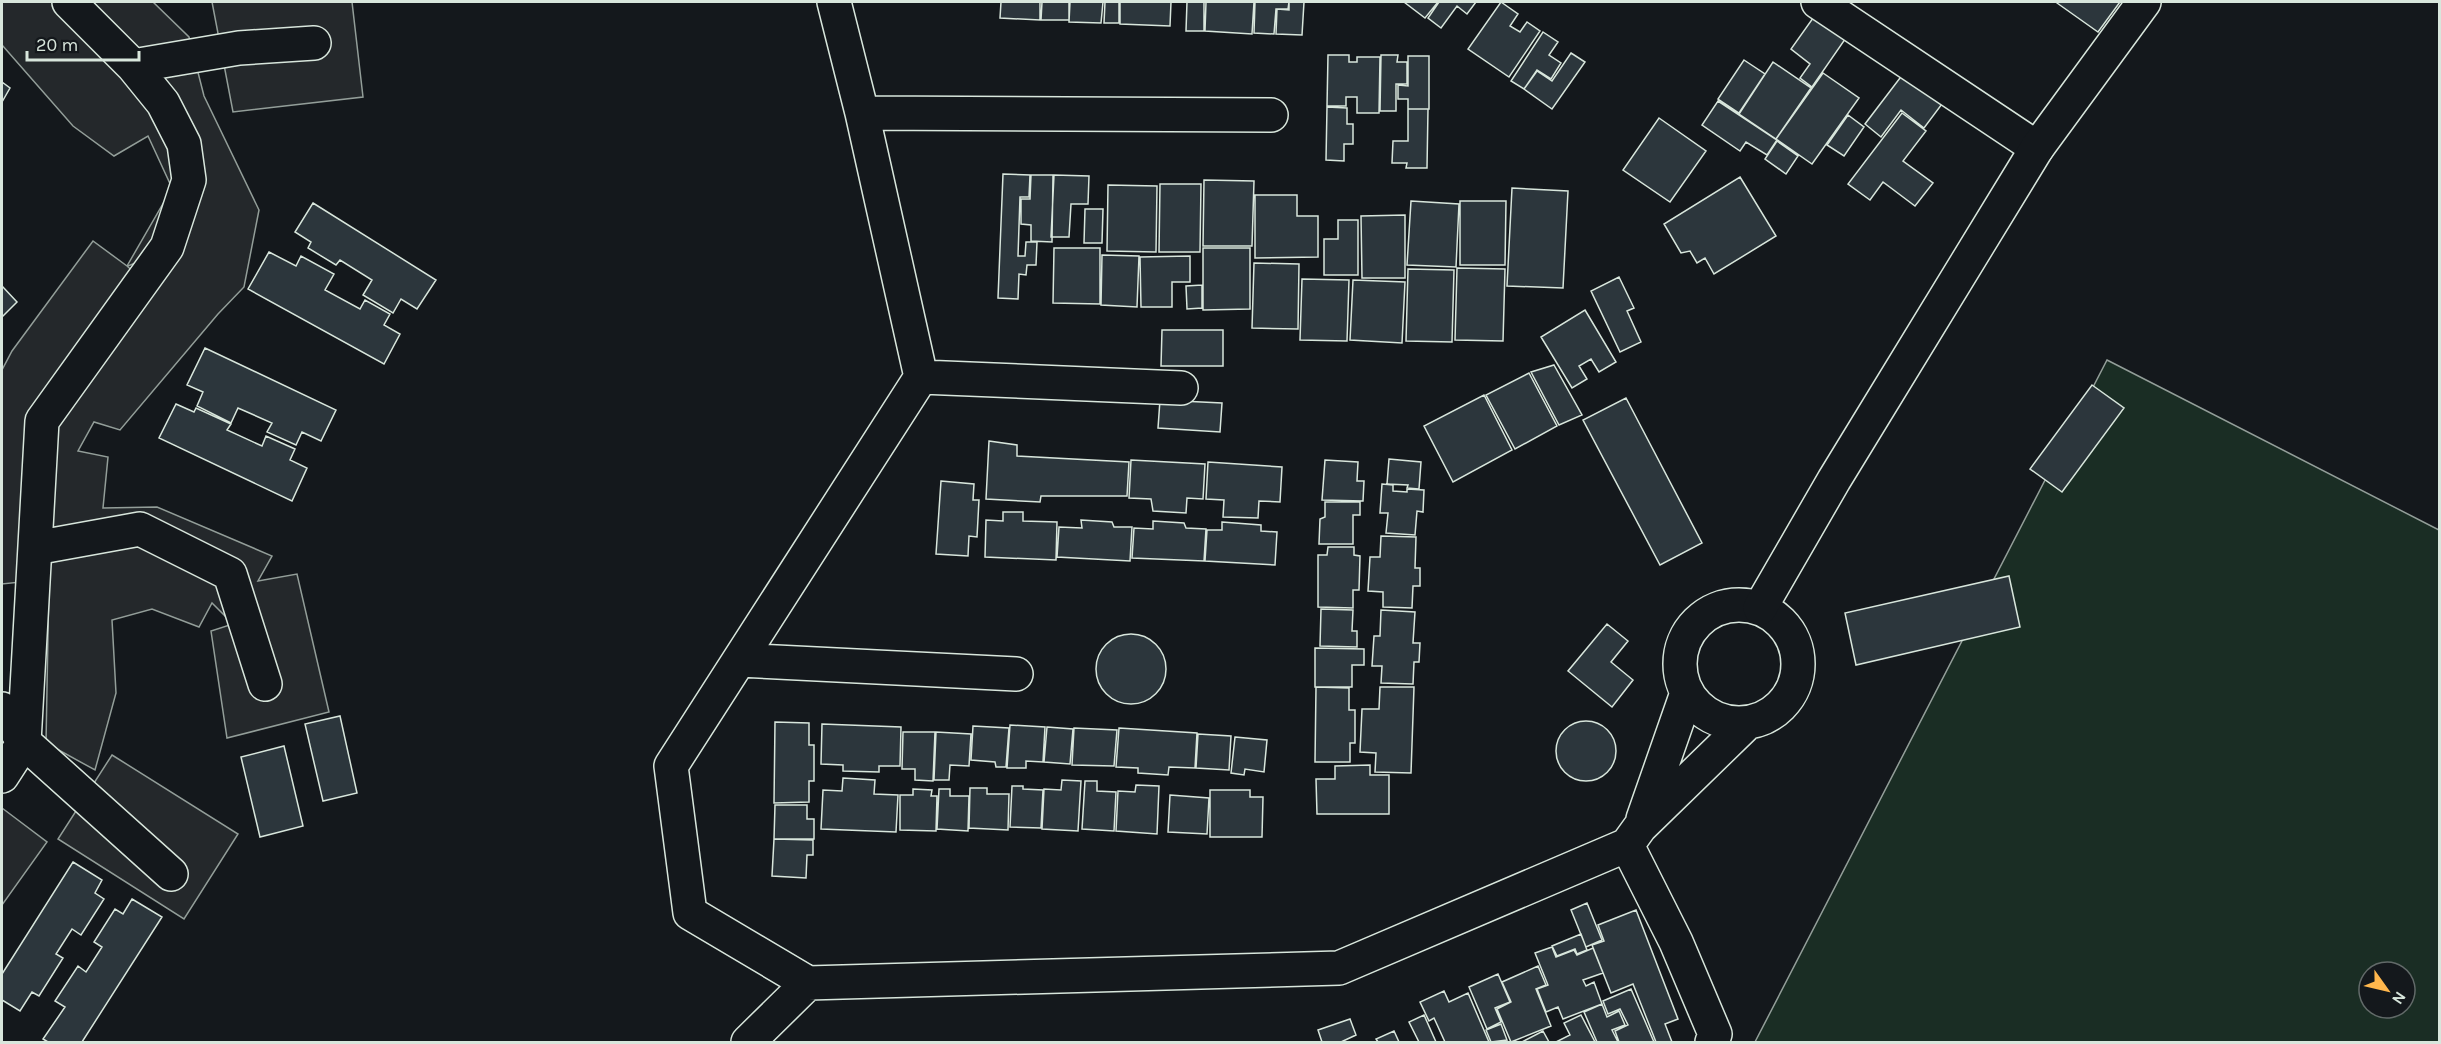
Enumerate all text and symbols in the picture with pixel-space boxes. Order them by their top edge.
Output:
scale bar [27,24,140,62]
text: 20 m [36,34,78,56]
north arrow [2357,960,2417,1020]
text: N [2388,988,2410,1008]

